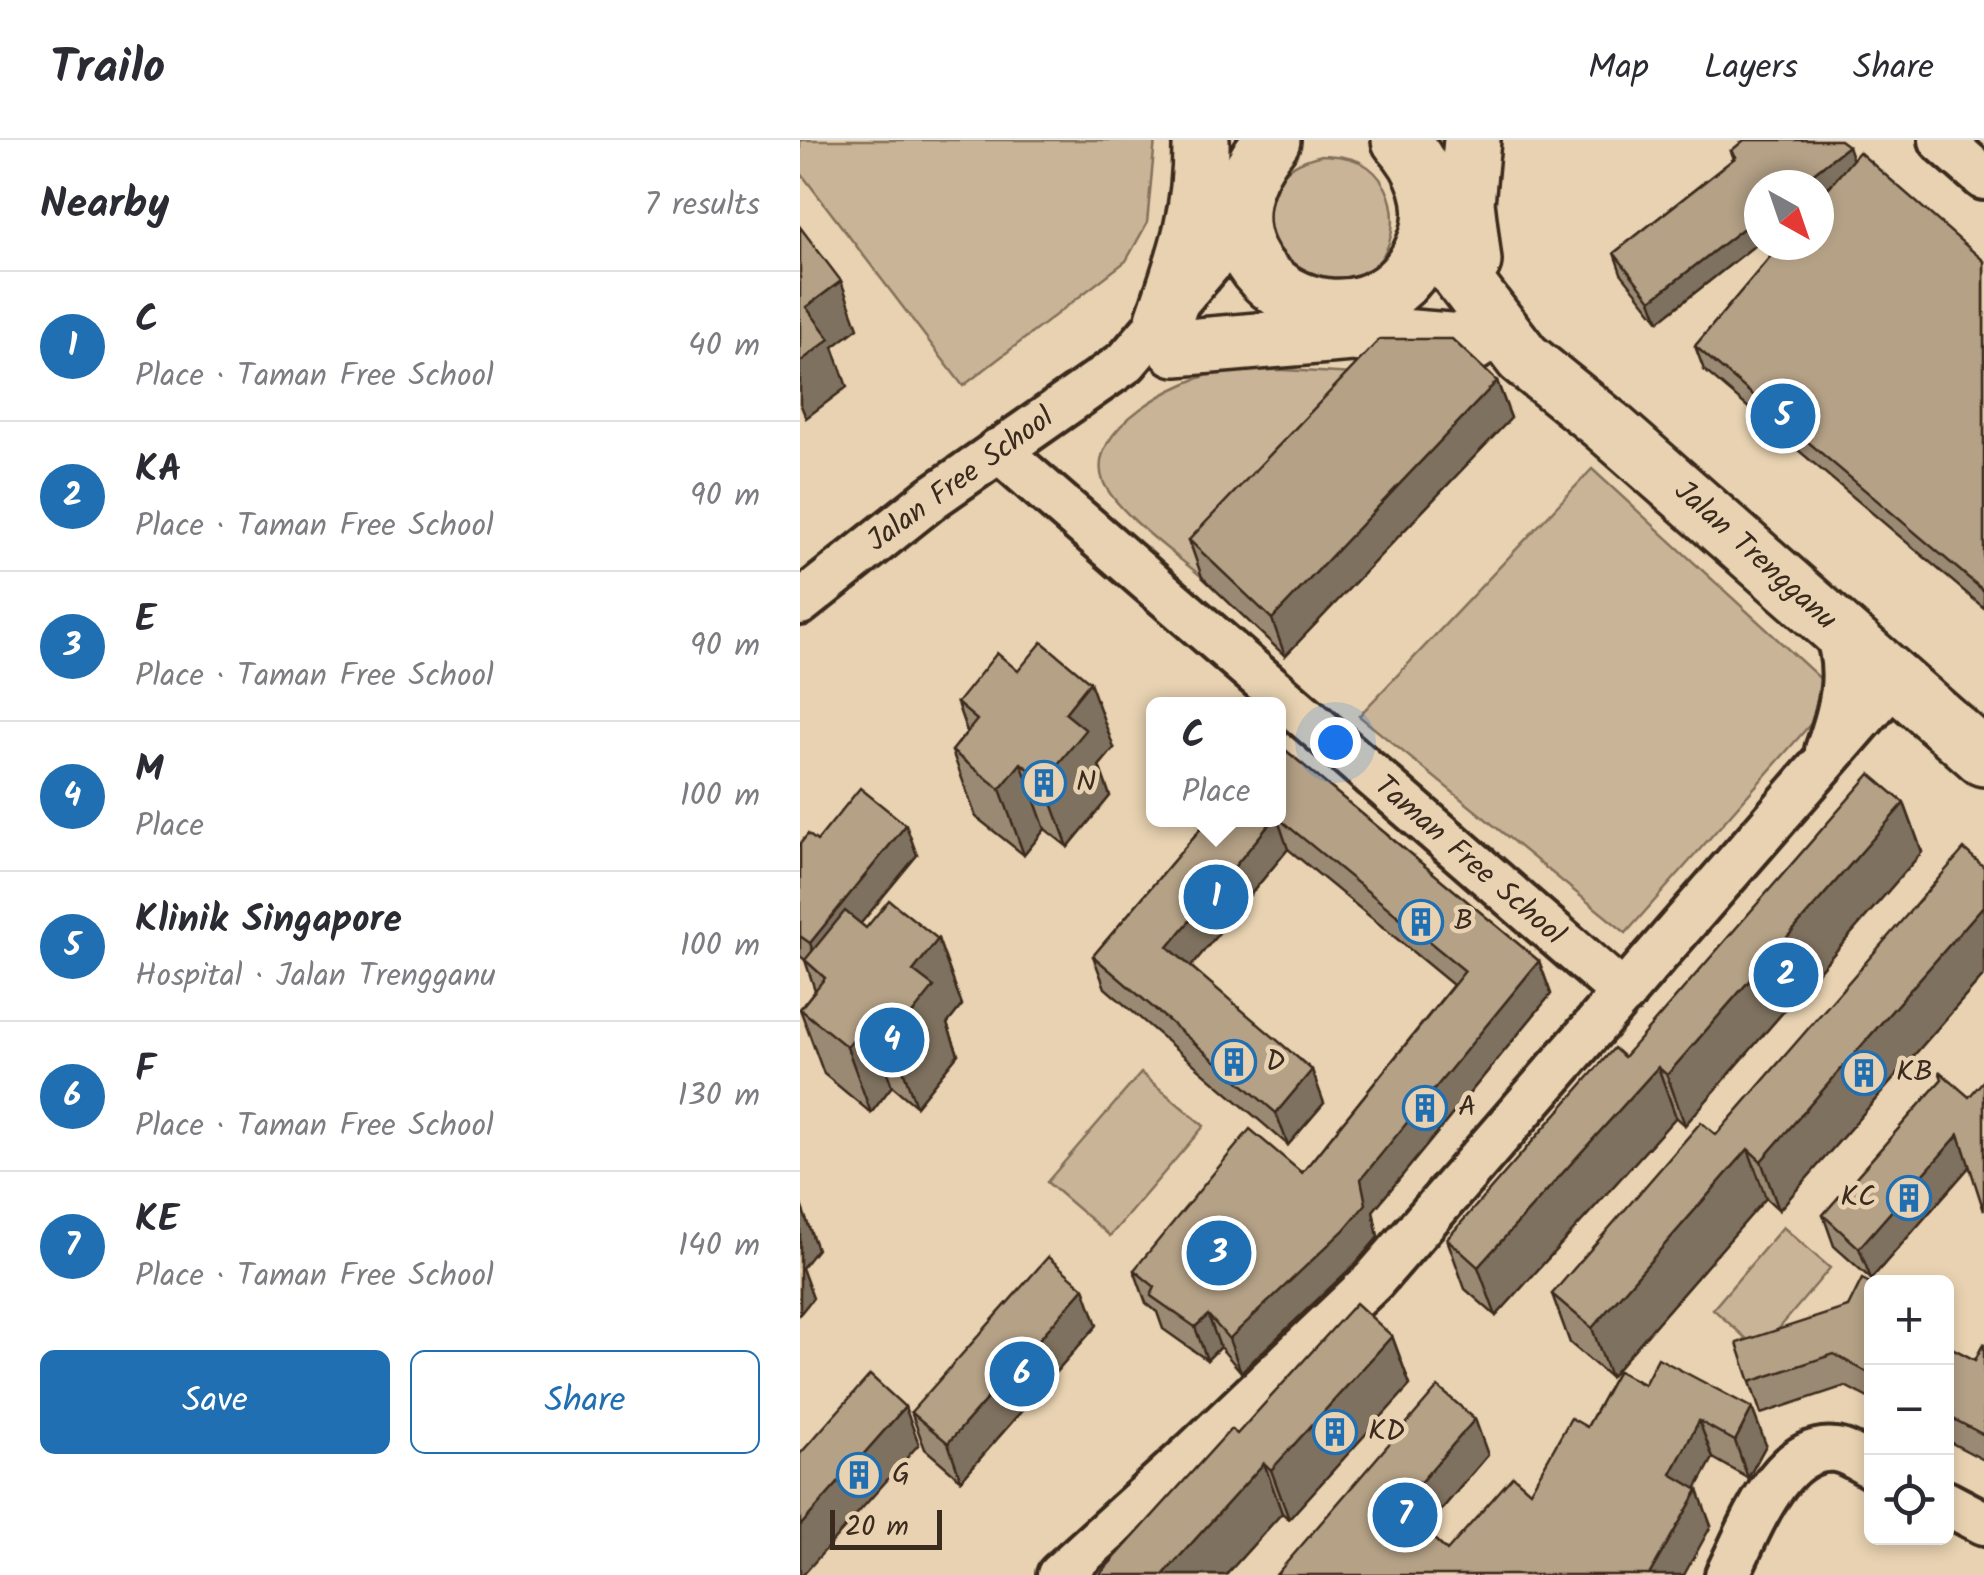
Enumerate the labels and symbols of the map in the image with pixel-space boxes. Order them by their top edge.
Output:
north arrow [1744,170,1834,260]
pin: 5 [1750,378,1816,454]
street label: Jalan Free School [857,395,1065,565]
street label: Jalan Trengganu [1662,469,1848,643]
your location [1310,717,1361,768]
place label: N [1076,759,1096,807]
building icon: N [1021,760,1067,806]
street label: Taman Free School [1362,764,1576,958]
pin: 1 [1184,860,1248,934]
place label: B [1454,898,1473,946]
building icon: B [1398,899,1444,945]
pin: 2 [1754,938,1818,1012]
pin: 4 [859,1002,924,1078]
place label: D [1266,1038,1285,1086]
building icon: D [1211,1039,1257,1085]
place label: KB [1896,1049,1933,1097]
building icon: KB [1841,1050,1887,1096]
place label: A [1458,1084,1476,1132]
building icon: A [1402,1085,1448,1131]
place label: KC [1840,1174,1876,1222]
building icon: KC [1886,1175,1932,1221]
pin: 3 [1186,1216,1252,1290]
pin: 6 [990,1336,1054,1412]
place label: KD [1368,1408,1405,1456]
building icon: KD [1312,1409,1358,1455]
place label: G [892,1451,910,1499]
building icon: G [836,1452,882,1498]
pin: 7 [1372,1478,1438,1552]
scale bar [830,1505,942,1550]

